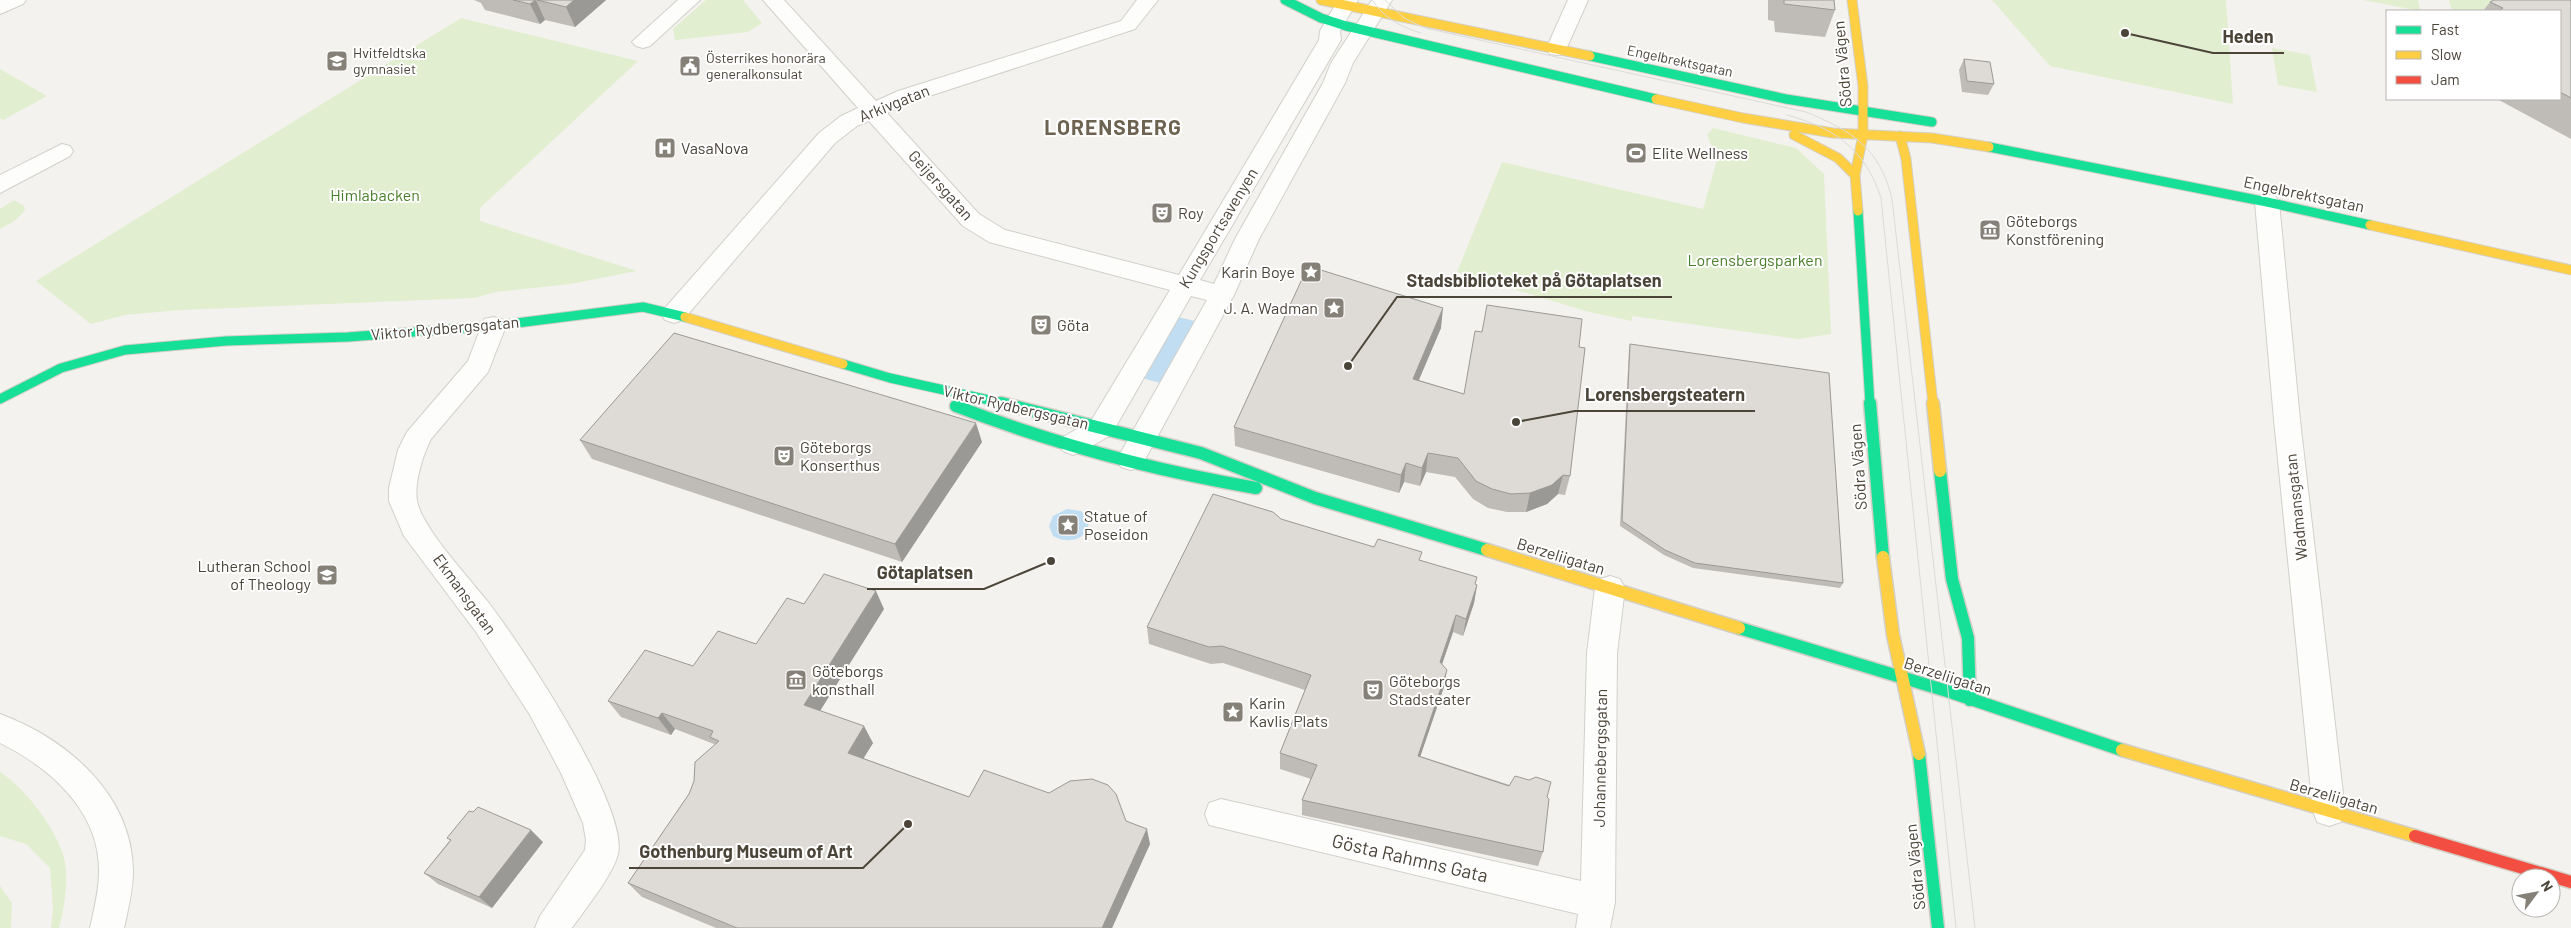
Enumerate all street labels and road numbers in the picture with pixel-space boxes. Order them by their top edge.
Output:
street label: Södra Vägen [1828,20,1855,108]
street label: Engelbrektsgatan [1626,41,1734,80]
street label: Arkivgatan [856,80,932,125]
street label: Geijersgatan [905,146,978,224]
street label: Kungsportsavenyen [1174,164,1261,291]
street label: Engelbrektsgatan [2242,171,2366,216]
street label: Viktor Rydbergsgatan [370,312,520,343]
street label: Viktor Rydbergsgatan [942,381,1091,432]
street label: Södra Vägen [1845,423,1870,511]
street label: Wadmansgatan [2280,453,2311,561]
street label: Berzeliigatan [1515,533,1608,578]
street label: Ekmansgatan [430,550,501,638]
street label: Berzeliigatan [1902,652,1994,699]
street label: Johannebergsgatan [1589,689,1610,827]
street label: Berzeliigatan [2288,774,2381,817]
street label: Södra Vägen [1901,823,1928,911]
street label: Gösta Rahmns Gata [1330,828,1490,887]

